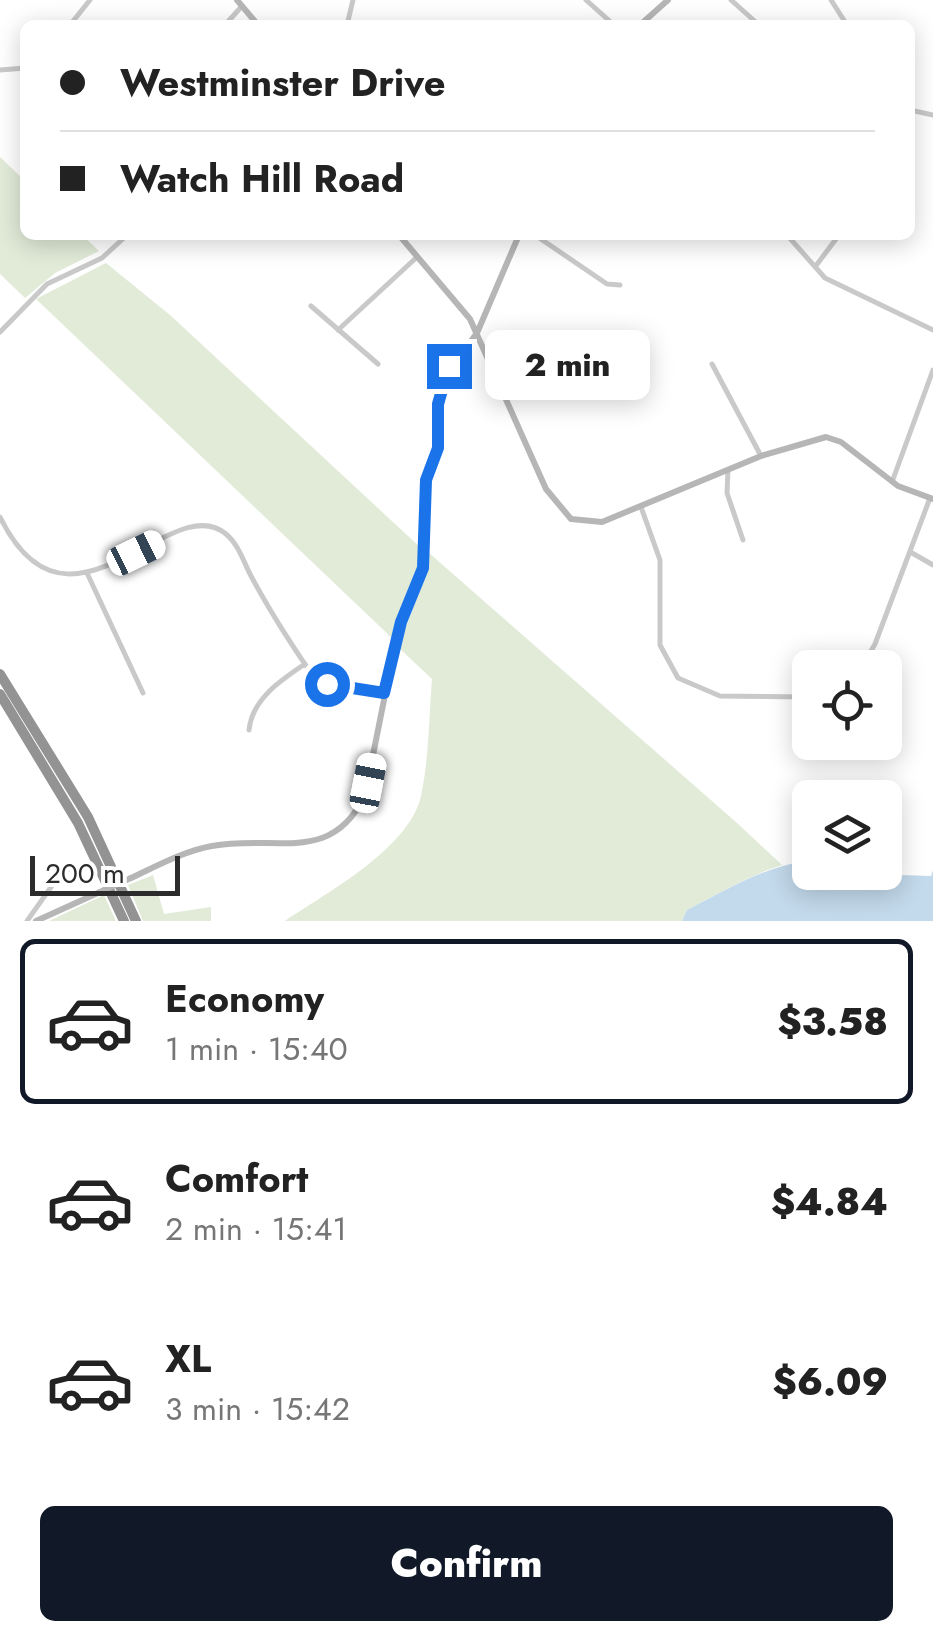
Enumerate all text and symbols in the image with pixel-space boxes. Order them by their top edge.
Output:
text: Westminster Drive [120,55,446,110]
text: Watch Hill Road [120,151,404,206]
callout: 2 min [484,331,649,401]
text: 2 min [525,342,610,388]
route end [427,344,472,389]
car [102,526,170,580]
map controls [792,650,902,890]
button: locate [792,650,902,760]
route start [305,662,350,707]
car [348,751,388,815]
button: layers [792,780,902,890]
scale bar [30,851,180,896]
text: 200 m [45,853,125,894]
text: Economy [165,971,324,1026]
icon: car [45,977,135,1067]
text: $3.58 [777,994,888,1049]
text: 1 min · 15:40 [165,1026,348,1072]
text: Comfort [165,1151,308,1206]
icon: car [45,1157,135,1247]
text: $4.84 [771,1174,888,1229]
text: 2 min · 15:41 [165,1206,347,1252]
text: XL [165,1331,211,1386]
icon: car [45,1337,135,1427]
text: $6.09 [773,1354,888,1409]
text: 3 min · 15:42 [165,1386,350,1432]
button: Confirm [40,1506,893,1621]

